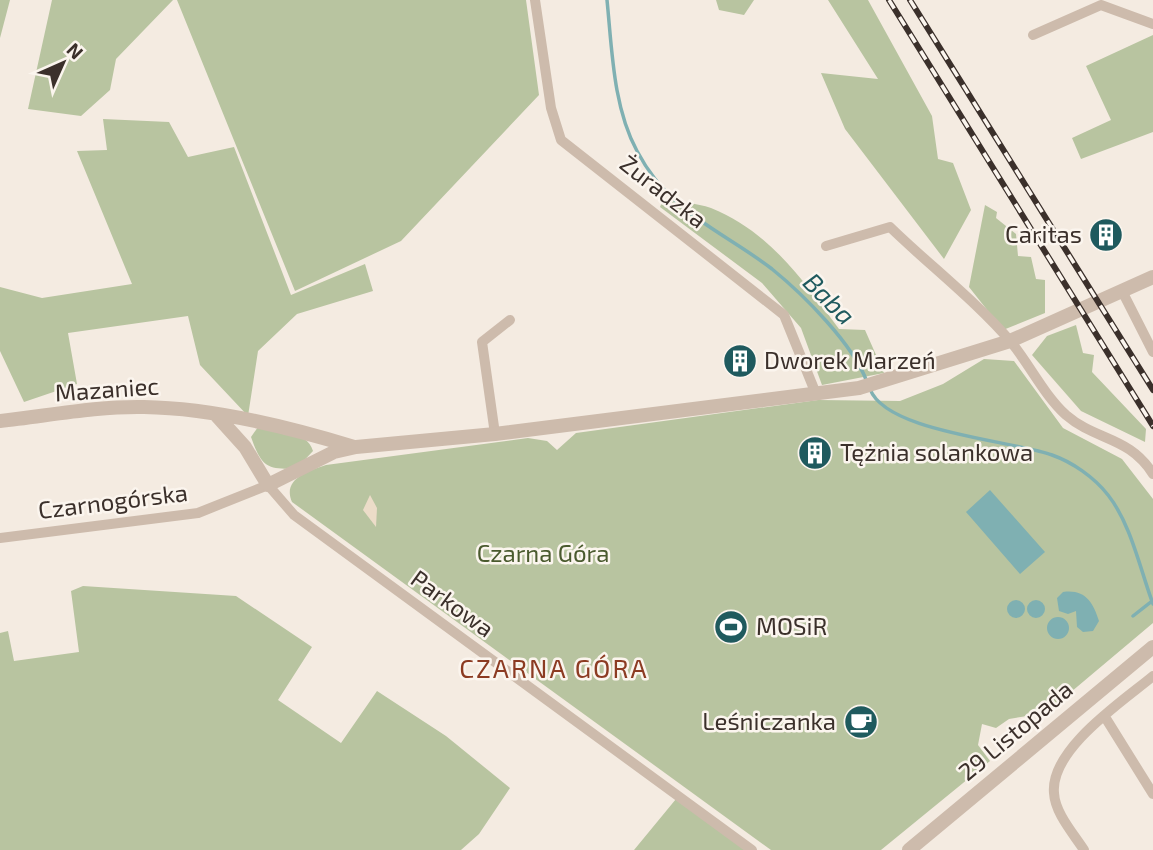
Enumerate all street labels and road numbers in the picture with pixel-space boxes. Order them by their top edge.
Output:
street label: Żuradzka [615,148,713,233]
street label: Mazaniec [54,370,160,407]
street label: Czarnogórska [36,477,189,524]
street label: Parkowa [406,563,500,642]
street label: 29 Listopada [952,674,1078,786]

